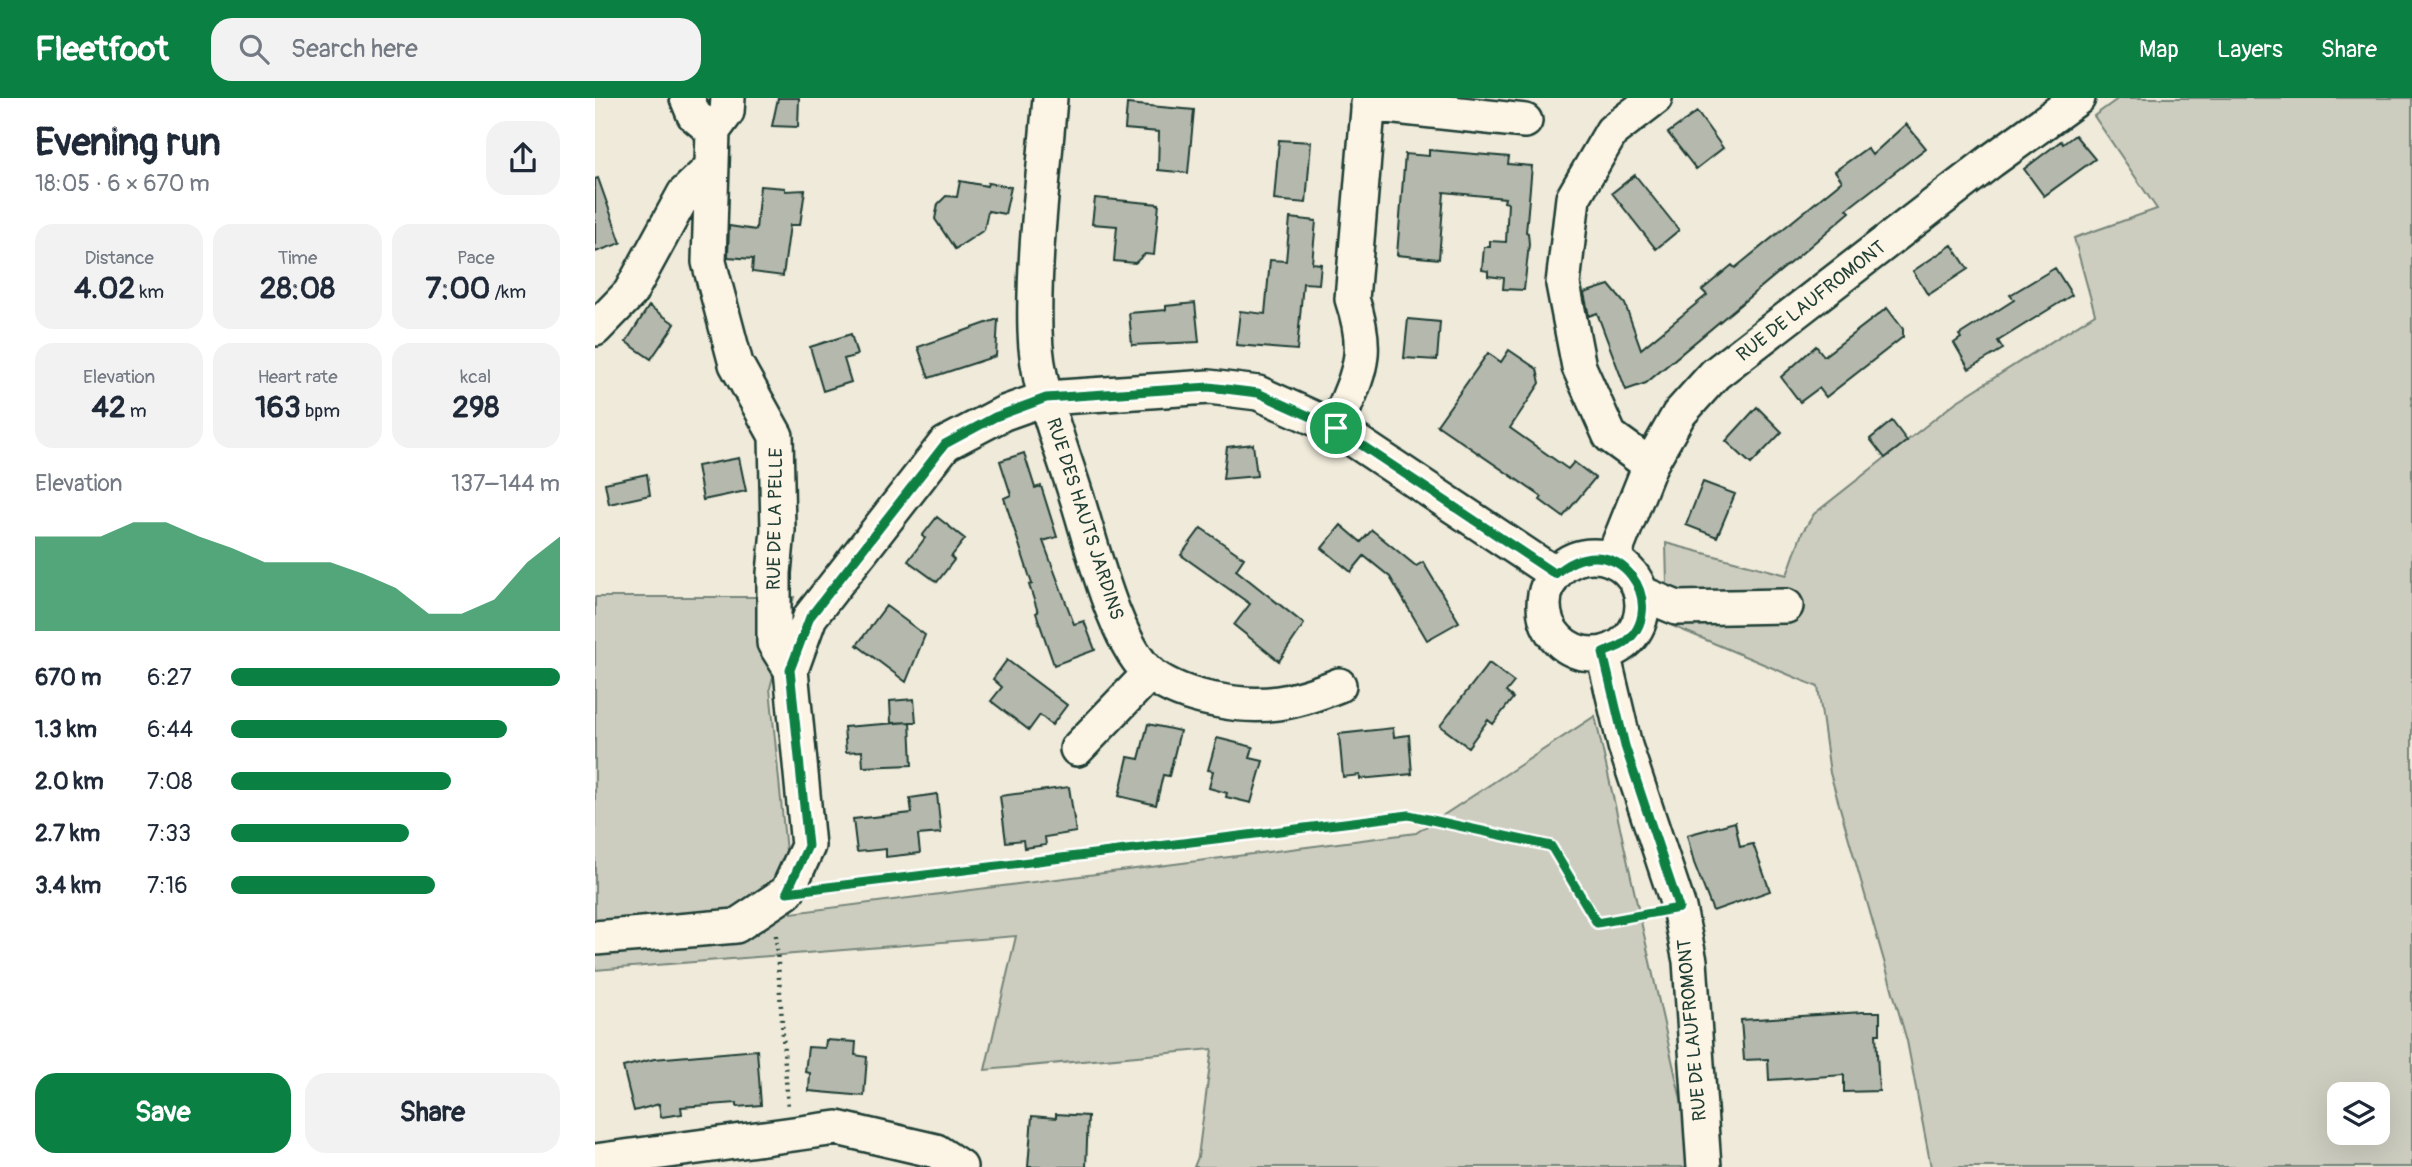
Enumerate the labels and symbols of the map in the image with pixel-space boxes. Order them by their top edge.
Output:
street label: RUE DE LAUFROMONT [1732,235,1890,367]
pin [1306,398,1366,458]
street label: RUE DES HAUTS JARDINS [1041,415,1129,623]
street label: RUE DE LA PELLE [762,448,788,590]
street label: RUE DE LAUFROMONT [1672,938,1712,1122]

